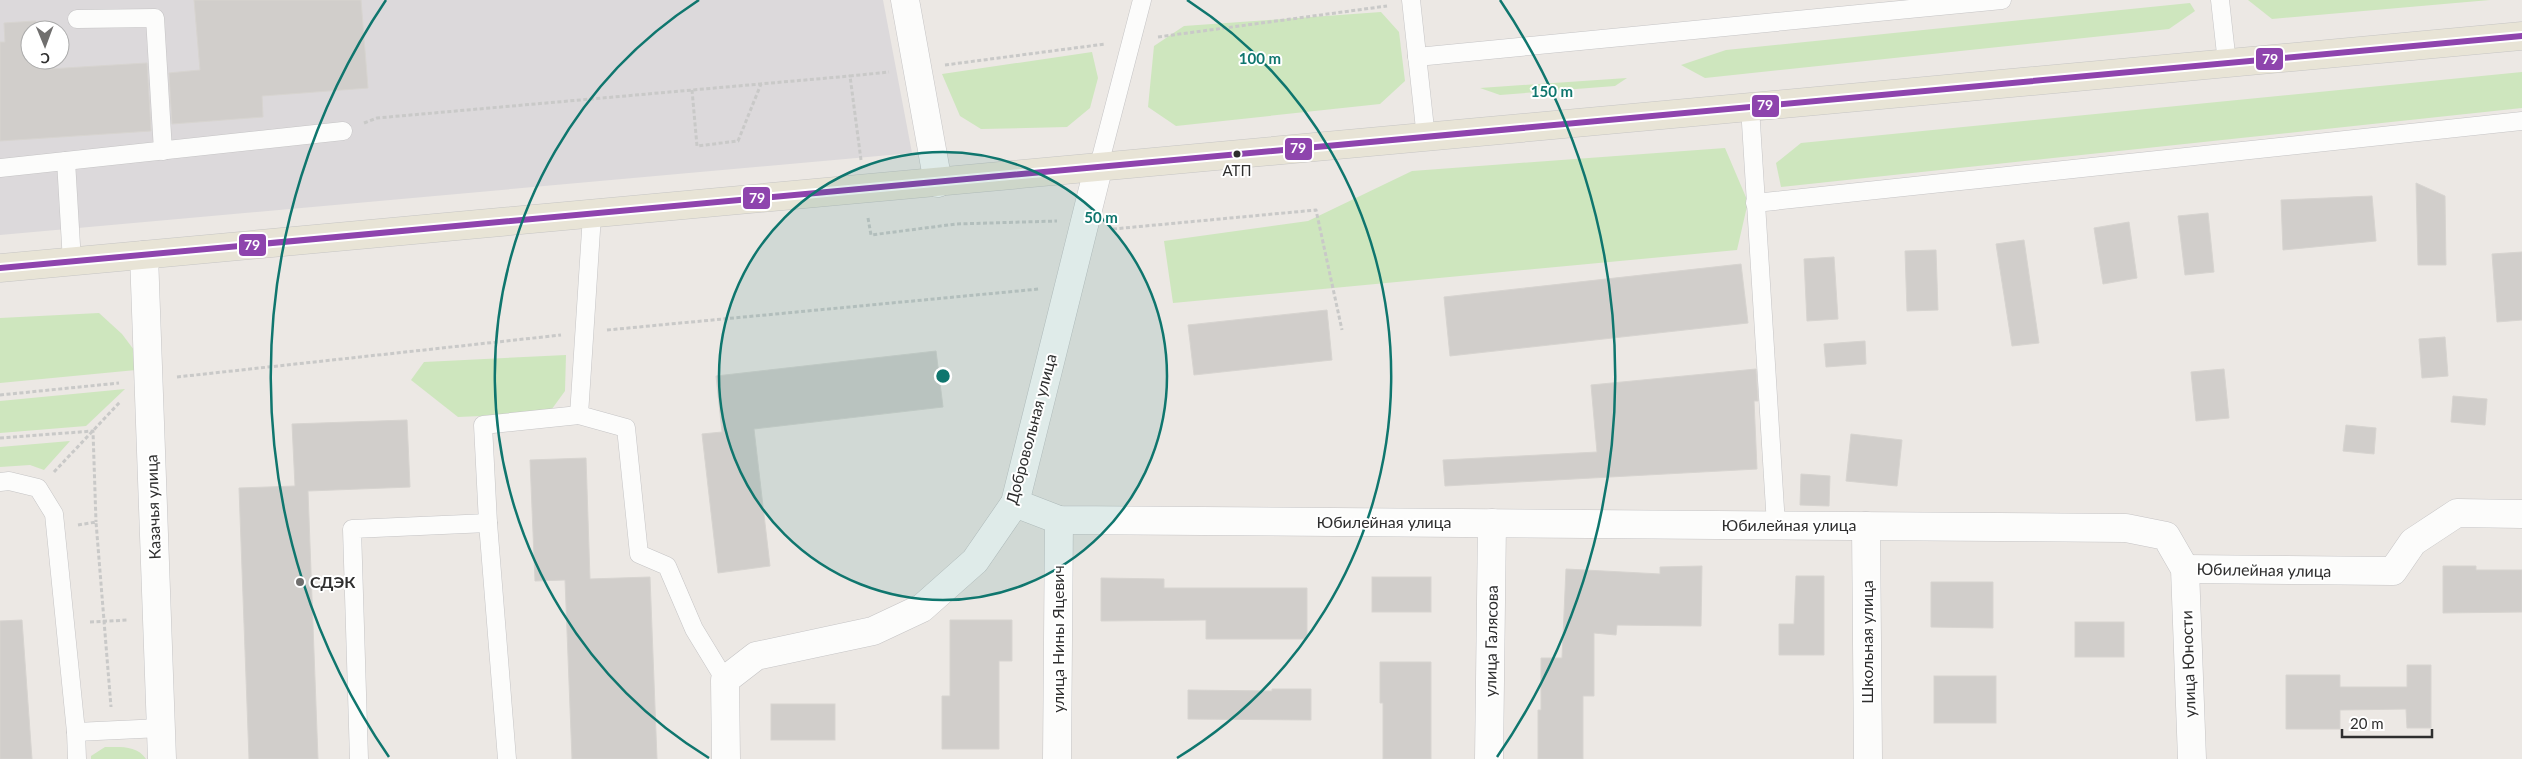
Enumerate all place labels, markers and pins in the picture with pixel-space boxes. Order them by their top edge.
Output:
marker: АТП [1232,149,1242,159]
place label: АТП [1223,161,1251,179]
centre of rings [934,367,952,385]
place label: СДЭК [310,572,356,591]
marker: СДЭК [294,576,306,588]

